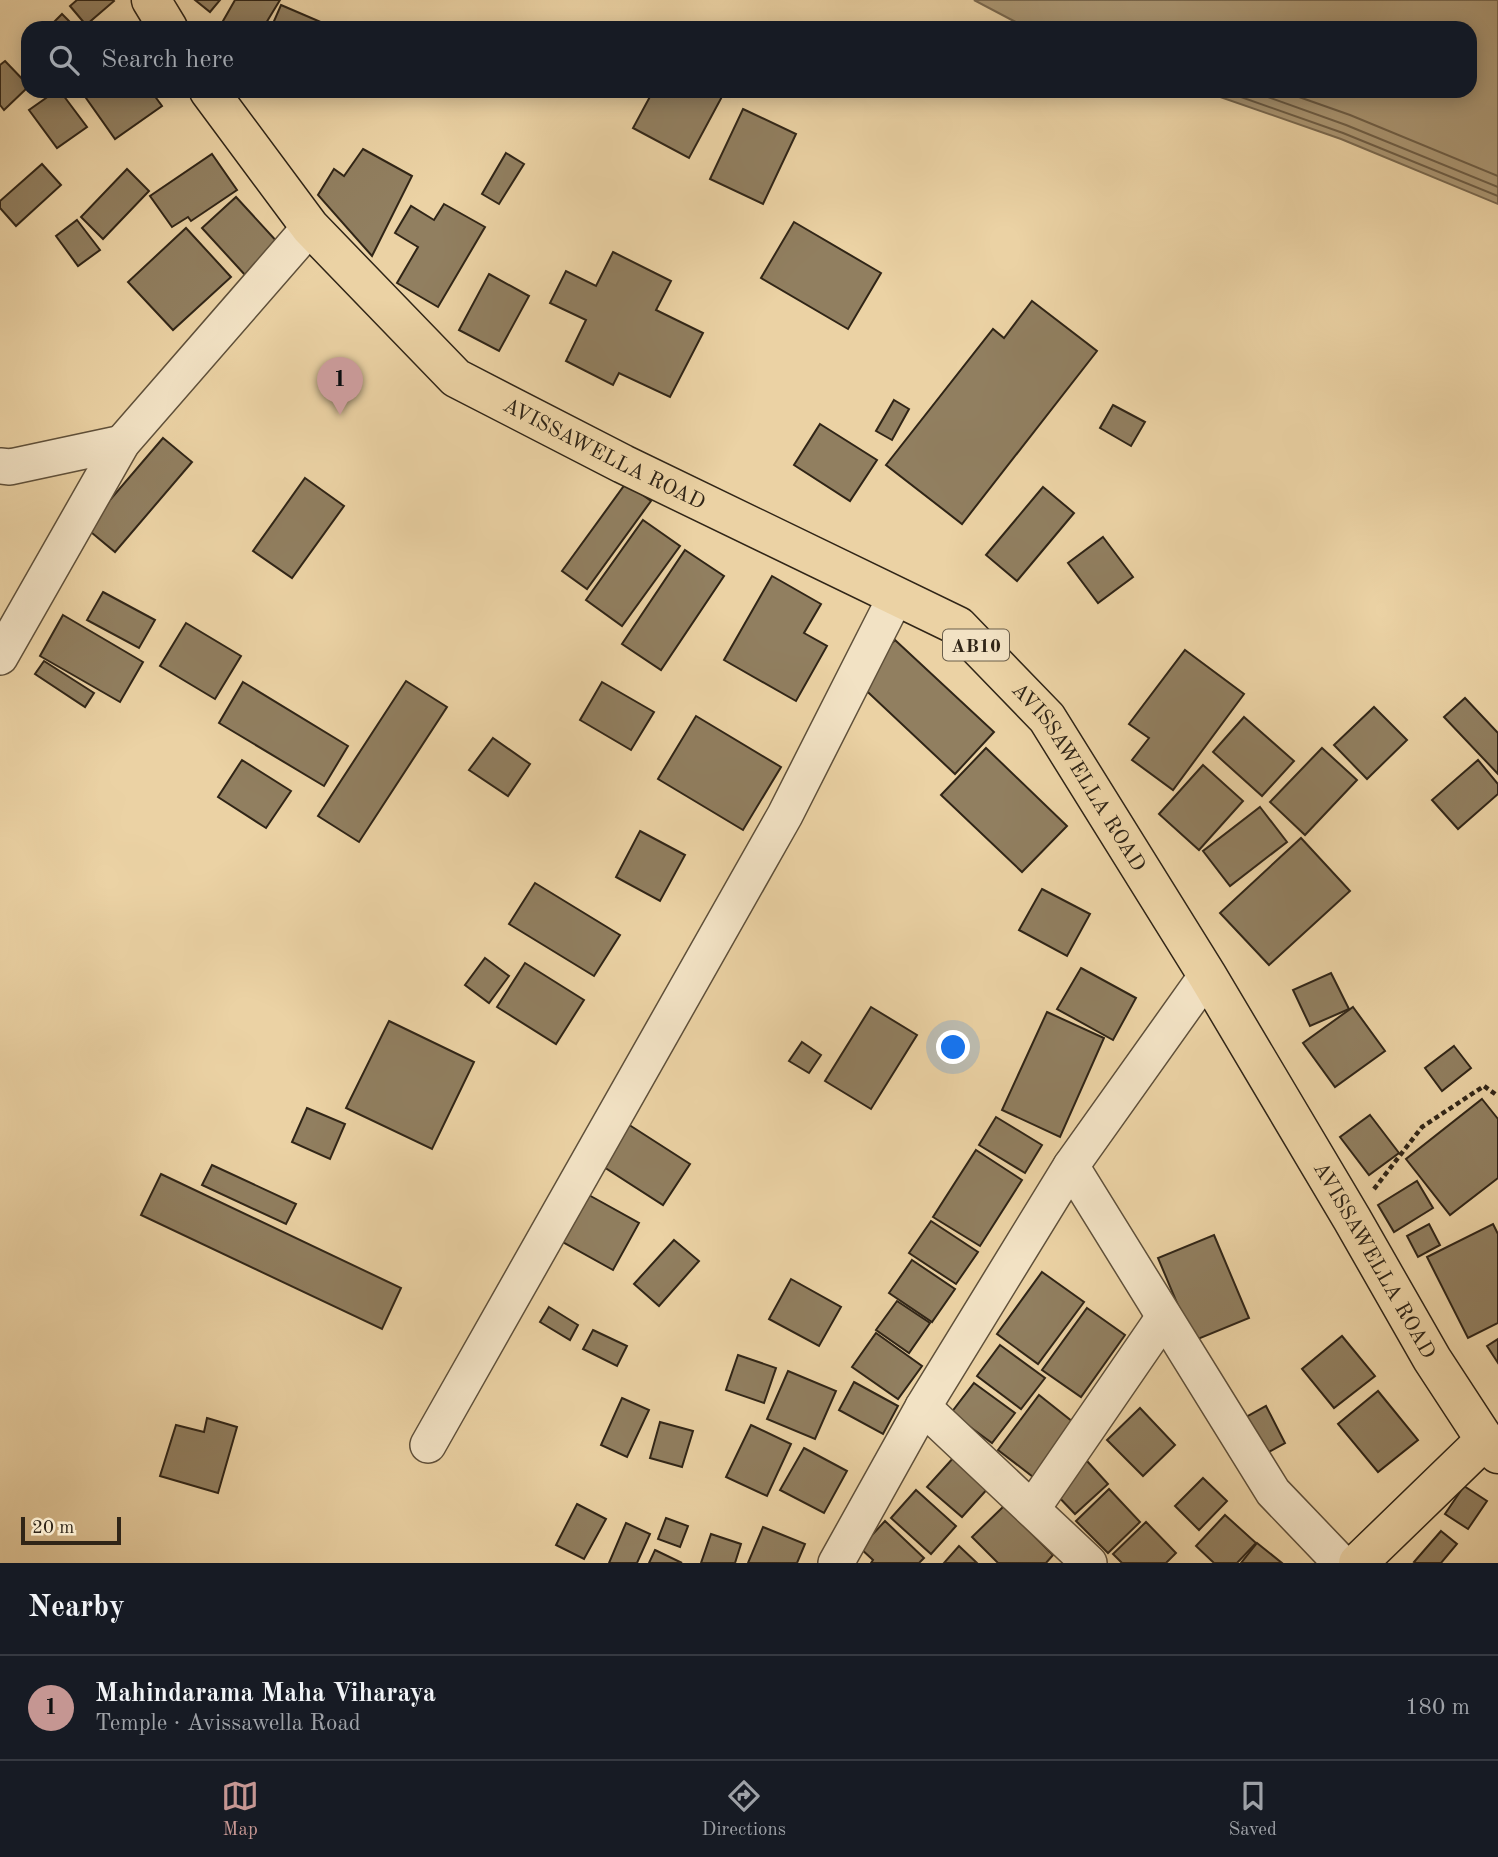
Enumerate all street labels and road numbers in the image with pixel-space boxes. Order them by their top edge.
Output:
street label: AVISSAWELLA ROAD [499,395,708,514]
road number: AB10 [943,630,1009,660]
street label: AVISSAWELLA ROAD [1007,679,1149,876]
street label: AVISSAWELLA ROAD [1309,1159,1439,1363]

